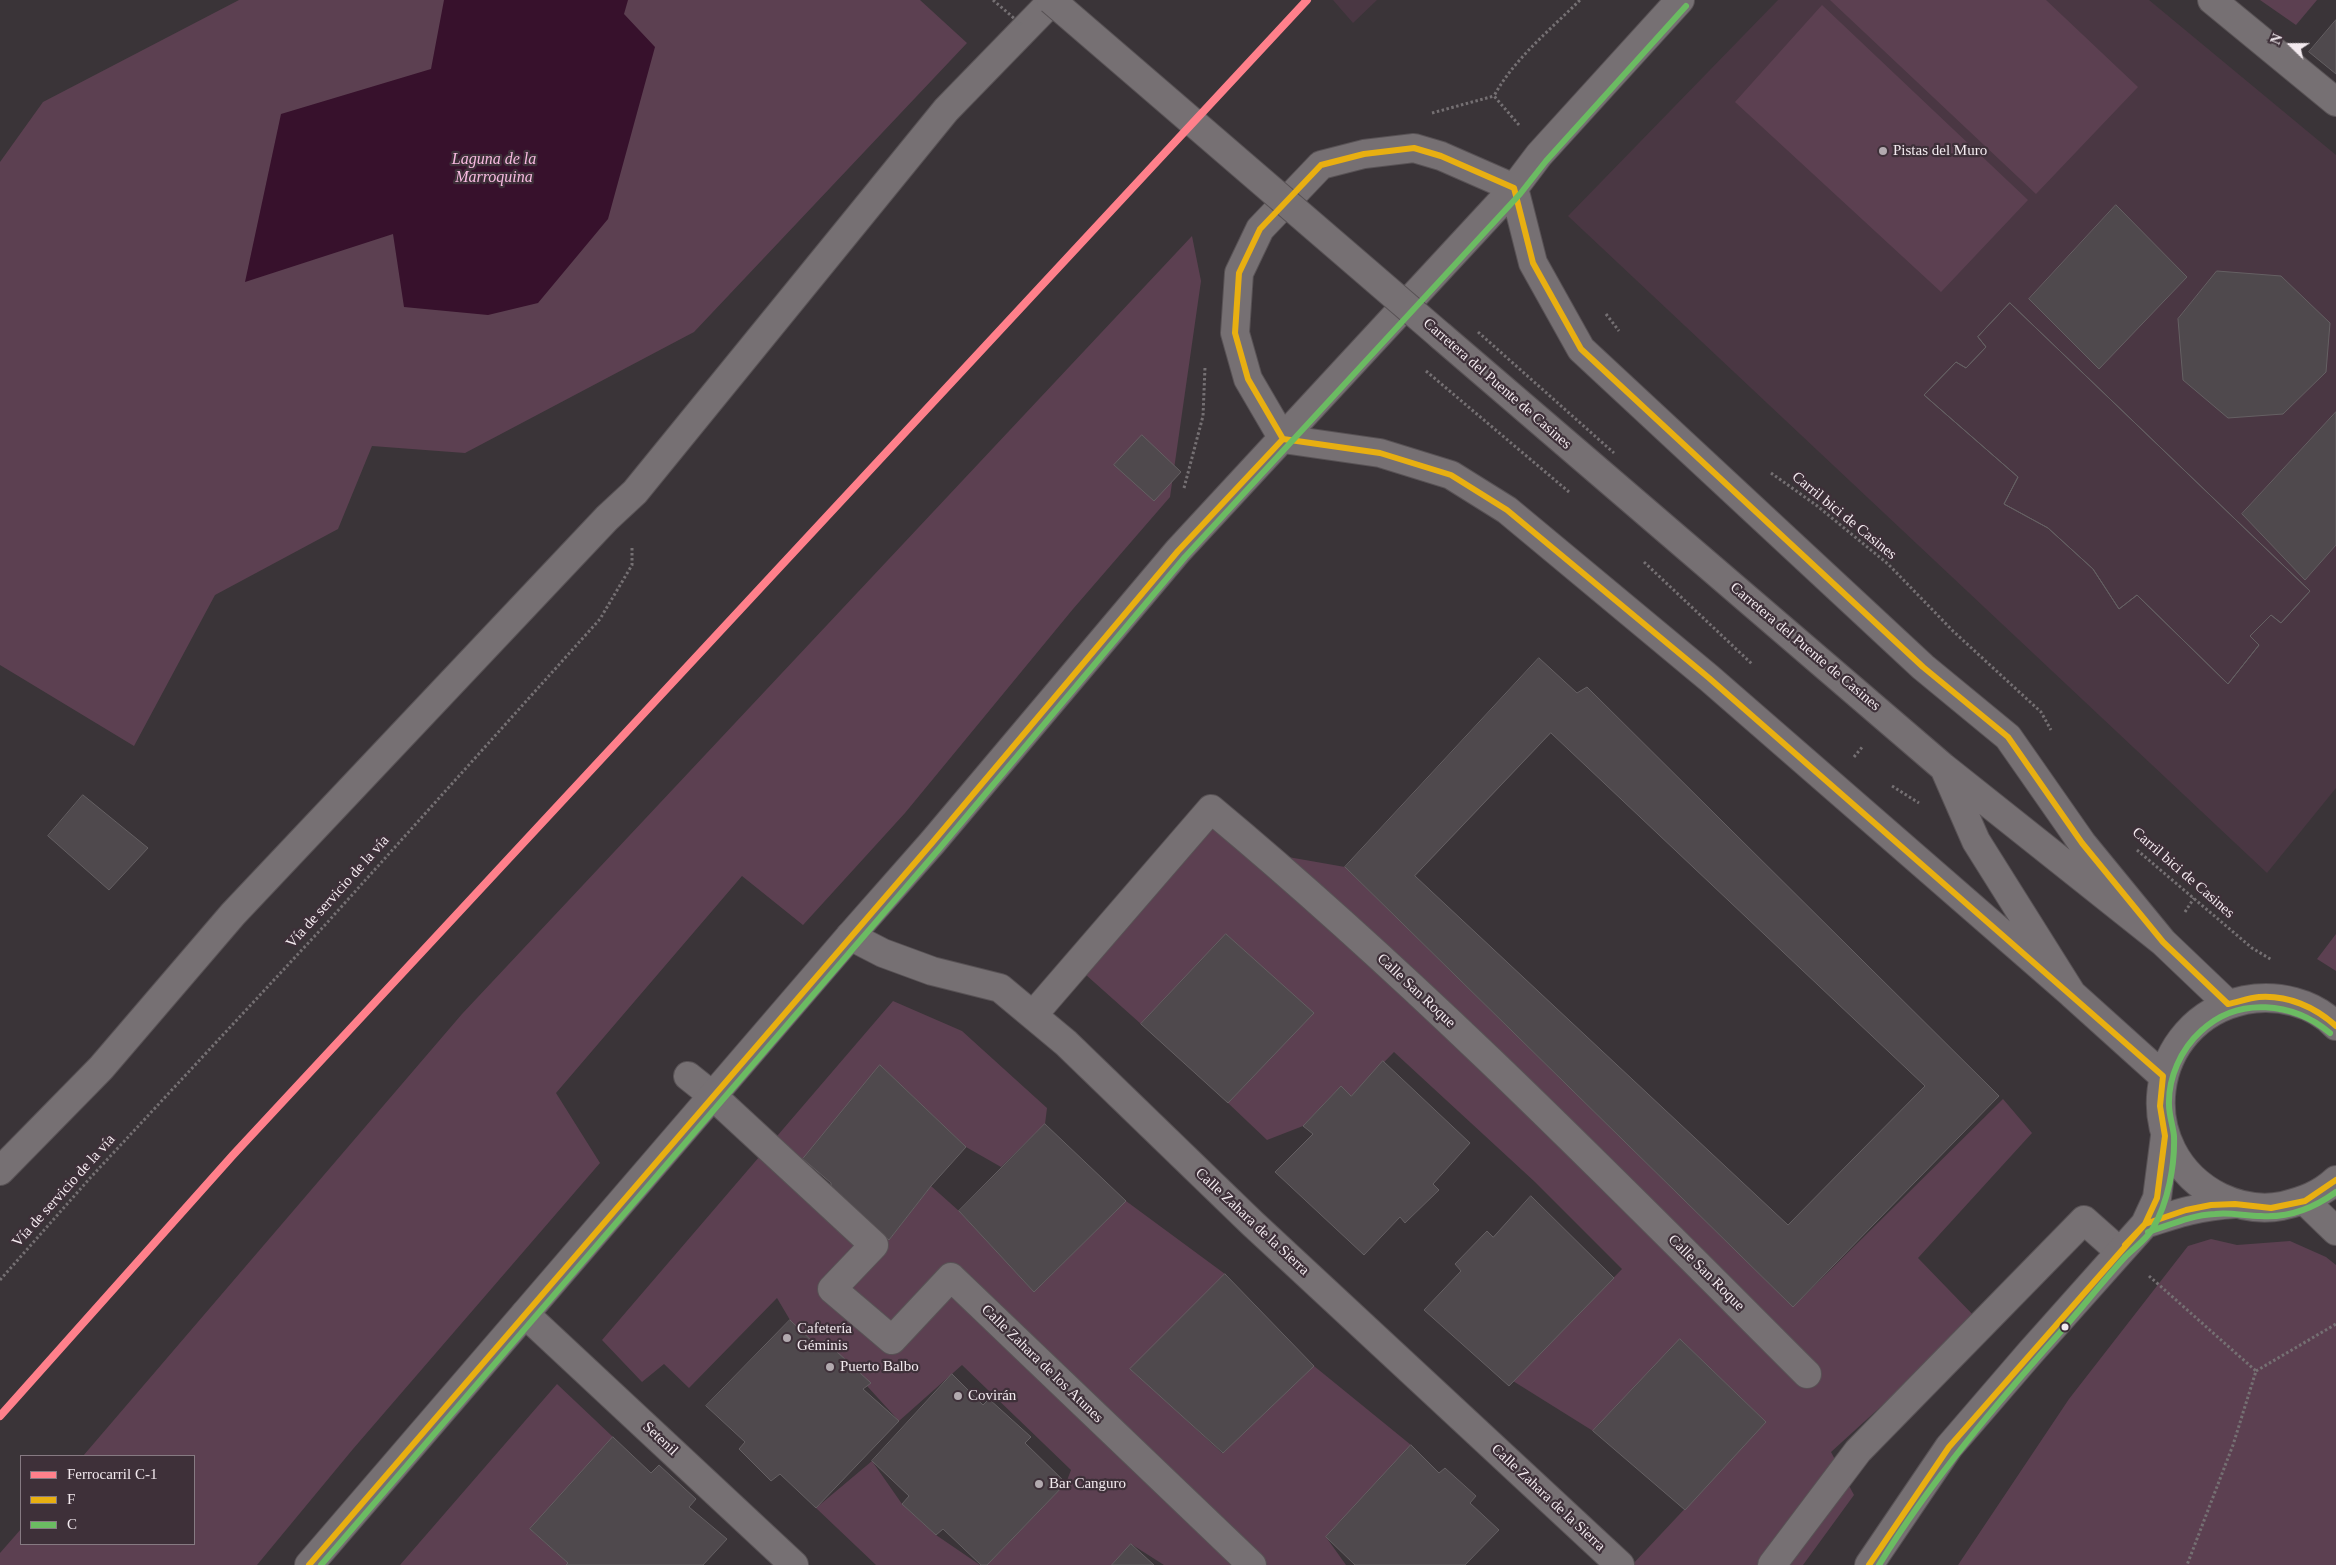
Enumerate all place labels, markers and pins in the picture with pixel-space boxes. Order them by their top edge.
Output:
place label: Pistas del Muro [1893,142,1987,160]
marker: Pistas del Muro [1877,145,1889,157]
place label: Cafetería Géminis [797,1320,852,1355]
unlabelled marker [2060,1322,2070,1332]
marker: Cafetería Géminis [781,1332,793,1344]
place label: Puerto Balbo [840,1358,919,1376]
marker: Puerto Balbo [824,1361,836,1373]
place label: Covirán [968,1387,1016,1405]
marker: Covirán [952,1390,964,1402]
place label: Bar Canguro [1049,1475,1126,1493]
marker: Bar Canguro [1033,1478,1045,1490]

